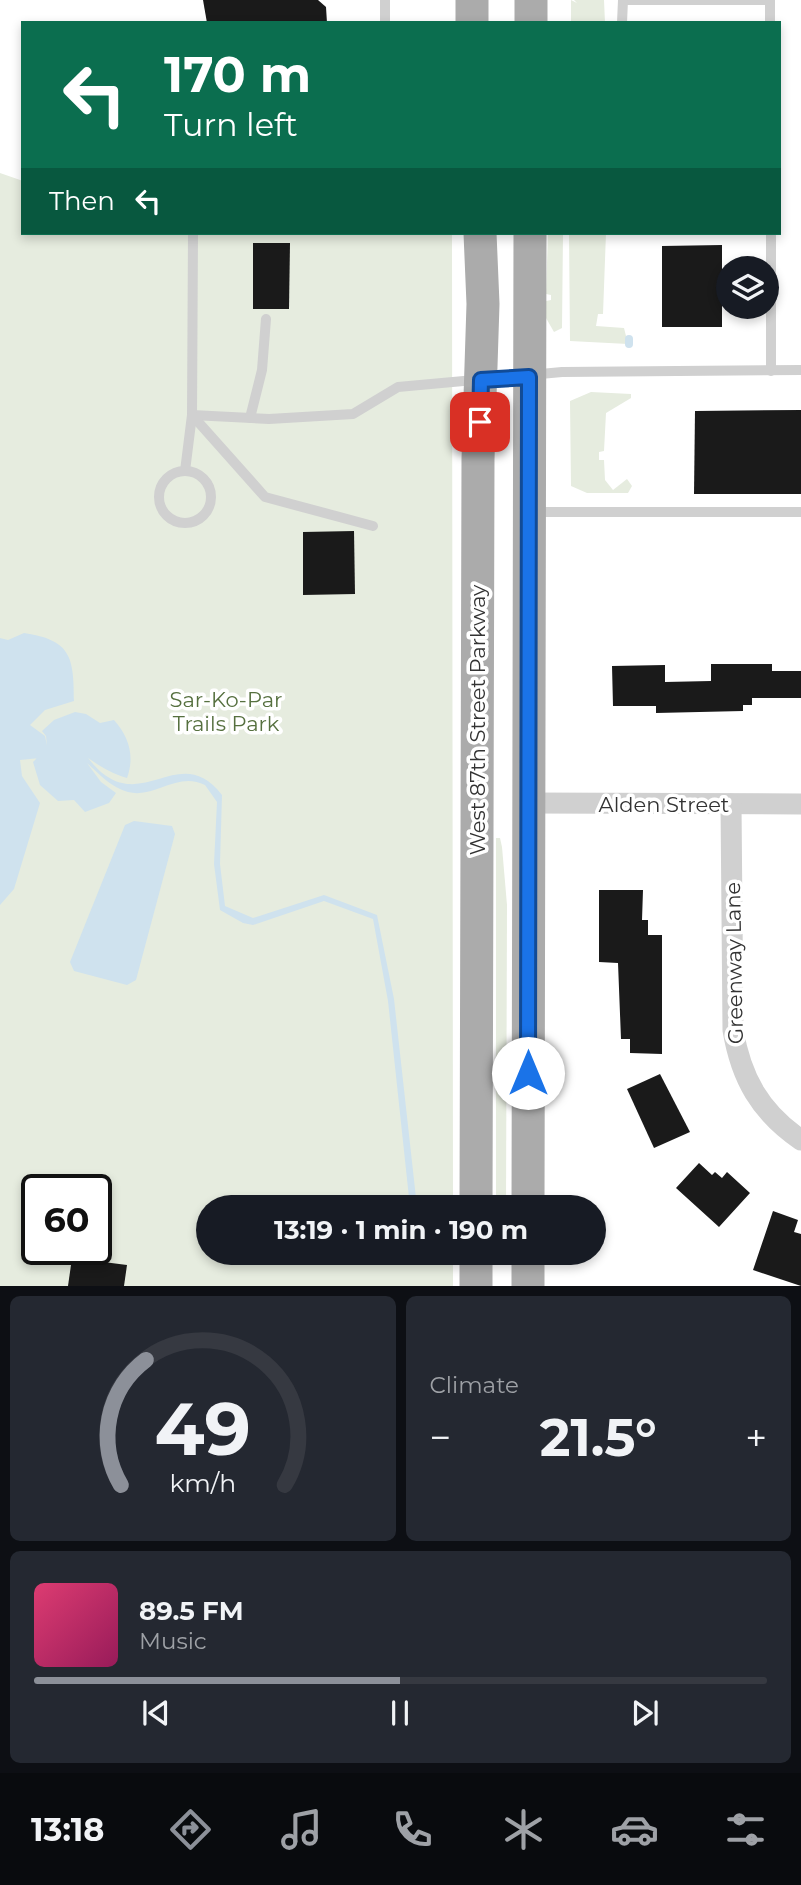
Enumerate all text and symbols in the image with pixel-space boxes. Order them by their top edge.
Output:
text: 170 m [164,45,311,104]
icon: left [49,49,140,140]
text: Turn left [164,105,298,144]
icon: left [129,182,167,220]
text: Then [49,185,115,217]
map controls [716,256,779,319]
button: layers [716,256,779,319]
pin [450,392,510,452]
icon: arrive [461,403,499,441]
street label: West 87th Street Parkway [465,584,490,855]
park label: Sar-Ko-Par Trails Park [170,687,282,736]
street label: Alden Street [599,792,729,817]
street label: Greenway Lane [720,882,748,1044]
position arrow [491,1036,565,1110]
speed limit sign: 60 [21,1174,112,1265]
text: 13:19 · 1 min · 190 m [274,1214,528,1246]
text: Climate [430,1371,519,1399]
text: 49 [155,1385,251,1473]
text: 21.5° [540,1406,657,1469]
text: − [430,1414,451,1461]
text: + [745,1414,767,1461]
text: km/h [169,1467,236,1497]
text: 89.5 FM [139,1595,243,1627]
text: Music [139,1627,207,1655]
icon: previous [137,1694,175,1732]
icon: pause [381,1694,419,1732]
icon: next [626,1694,664,1732]
icon: directions [166,1805,215,1854]
icon: music [277,1805,326,1854]
icon: phone [388,1805,437,1854]
icon: climate [499,1805,548,1854]
icon: car [610,1805,659,1854]
icon: filters [721,1805,770,1854]
text: 13:18 [31,1810,105,1849]

